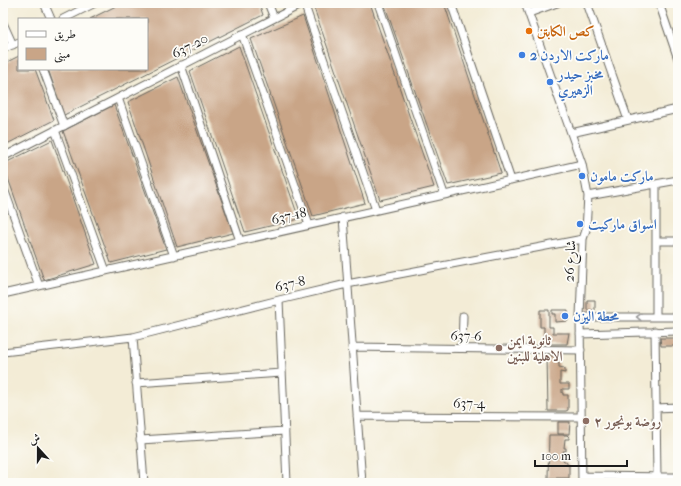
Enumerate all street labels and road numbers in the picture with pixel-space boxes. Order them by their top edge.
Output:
street label: 637-20 [169,30,211,62]
street label: 637-18 [270,204,308,228]
street label: شارع 26 [560,239,583,283]
street label: 637-8 [273,272,307,296]
street label: 637-6 [450,327,482,345]
street label: 637-4 [453,395,486,412]

